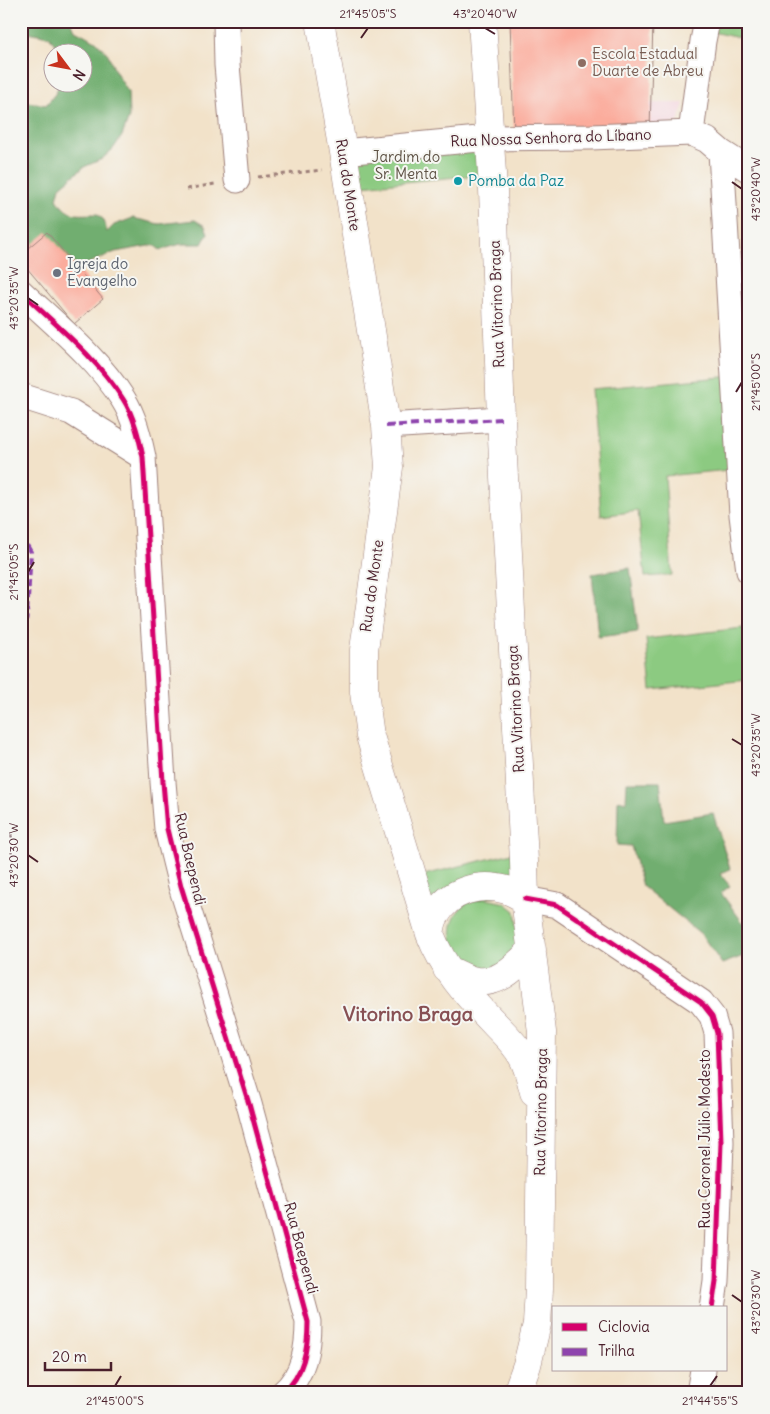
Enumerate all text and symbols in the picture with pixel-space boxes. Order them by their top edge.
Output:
text: 21°45'05"S [340,6,397,21]
text: 43°20'40"W [453,6,517,21]
north arrow [42,42,92,92]
place label: Escola Estadual Duarte de Abreu [592,44,704,80]
marker: Escola Estadual Duarte de Abreu [576,57,588,69]
text: N [69,66,89,84]
street label: Rua Nossa Senhora do Líbano [450,124,652,151]
street label: Rua do Monte [332,137,365,232]
park label: Jardim do Sr. Menta [372,147,440,183]
text: 43°20'40"W [748,157,763,221]
place label: Pomba da Paz [468,171,564,190]
marker: Pomba da Paz [452,175,464,187]
street label: Rua Vitorino Braga [485,239,508,368]
place label: Igreja do Evangelho [67,254,137,290]
text: 43°20'35"W [6,266,21,330]
marker: Igreja do Evangelho [51,267,63,279]
text: 21°45'00"S [748,353,763,411]
street label: Rua do Monte [356,539,387,633]
text: 21°45'05"S [6,543,21,600]
street label: Rua Vitorino Braga [503,644,528,773]
text: 43°20'35"W [748,713,763,777]
street label: Rua Baependi [171,811,210,907]
text: 43°20'30"W [6,823,21,887]
district label: Vitorino Braga [343,1001,474,1026]
street label: Rua Vitorino Braga [530,1047,551,1176]
street label: Rua Coronel Júlio Modesto [695,1049,714,1229]
street label: Rua Baependi [280,1200,323,1296]
text: 43°20'30"W [748,1270,763,1334]
legend [552,1306,728,1372]
text: Ciclovia [598,1317,650,1336]
scale bar [45,1339,111,1371]
text: Trilha [598,1341,635,1360]
text: 20 m [52,1347,87,1366]
text: 21°45'00"S [86,1393,144,1408]
text: 21°44'55"S [682,1393,738,1408]

